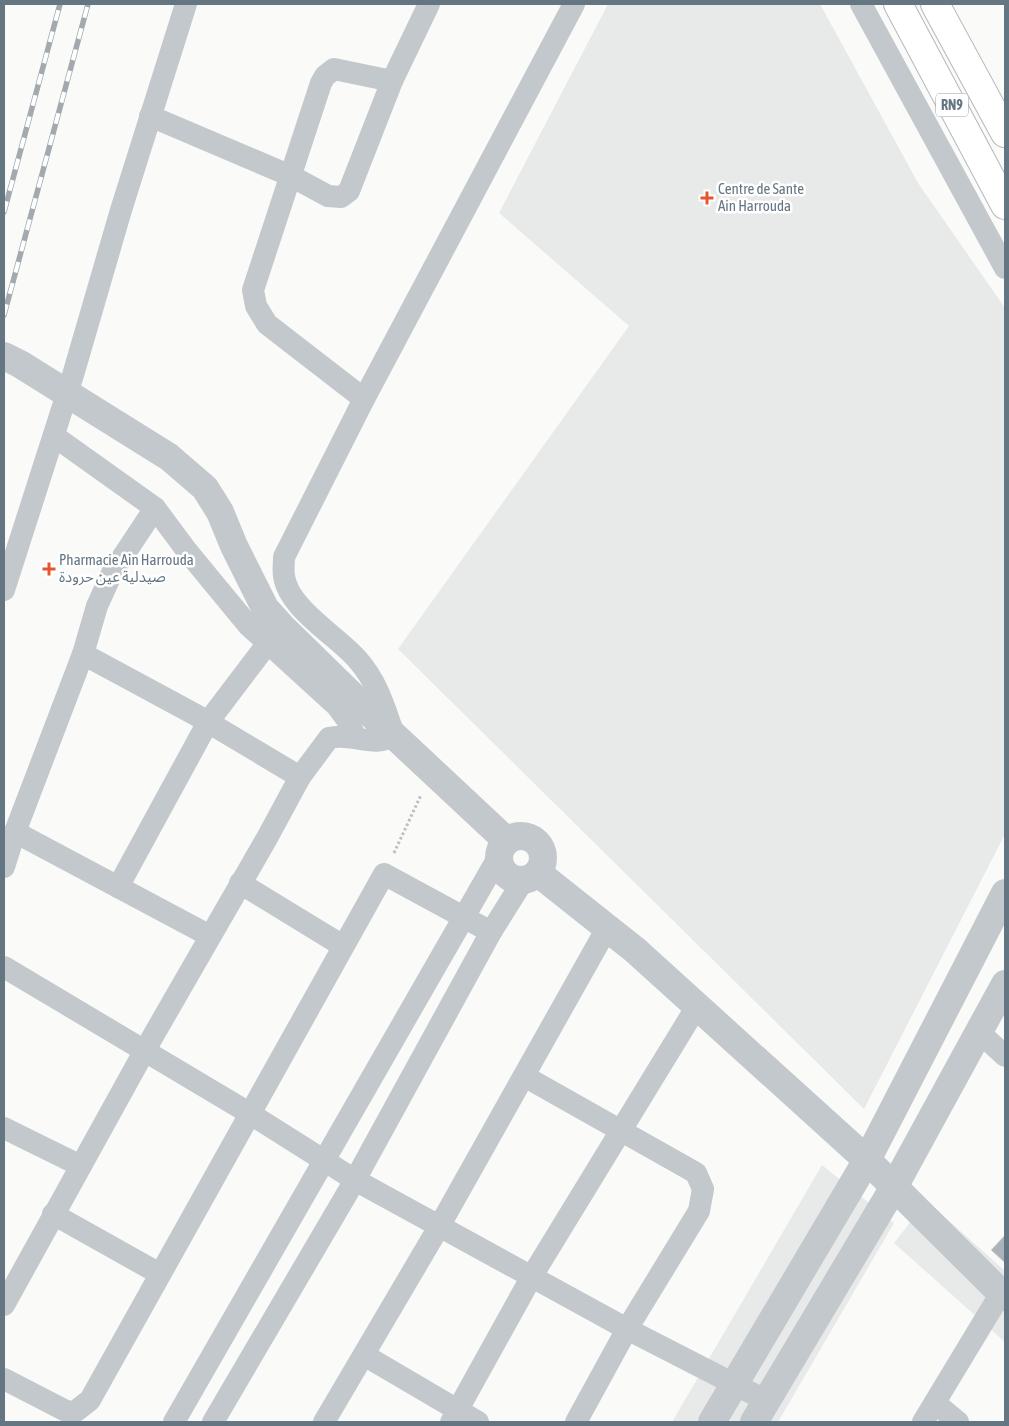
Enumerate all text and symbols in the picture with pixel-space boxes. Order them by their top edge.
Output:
road number: RN9 [936,94,968,116]
place label: Centre de Sante Ain Harrouda [718,180,804,214]
marker: Centre de Sante Ain Harrouda [700,191,714,205]
place label: Pharmacie Ain Harrouda صيدلية عين حرودة [59,551,194,586]
marker: Pharmacie Ain Harrouda صيدلية عين حرودة [43,563,55,575]

